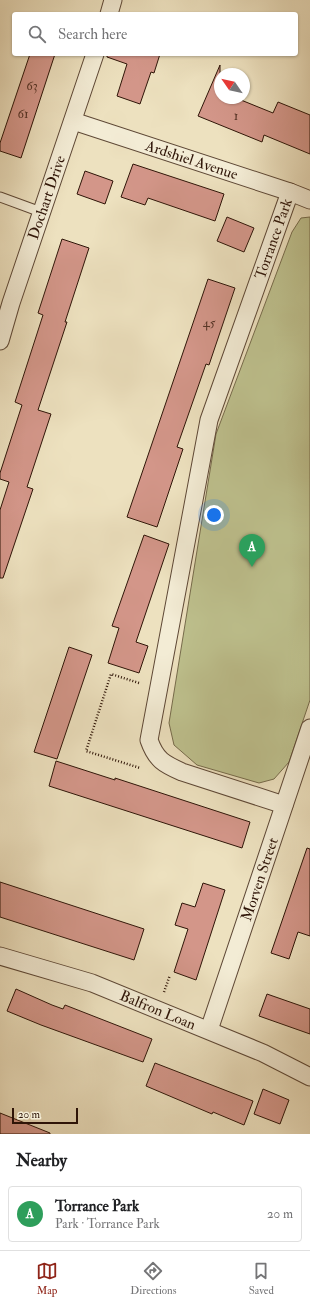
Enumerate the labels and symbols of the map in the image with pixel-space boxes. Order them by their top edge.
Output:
north arrow [214,68,250,104]
house number: 63 [26,78,38,94]
house number: 61 [17,106,29,122]
house number: 1 [234,108,239,124]
street label: Ardshiel Avenue [142,136,240,184]
street label: Dochart Drive [24,153,70,242]
street label: Torrance Park [251,196,297,282]
house number: 45 [203,315,216,331]
your location [204,505,224,525]
pin: A [239,534,265,567]
street label: Morven Street [237,835,283,924]
street label: Balfron Loan [117,986,199,1035]
scale bar [12,1106,78,1125]

